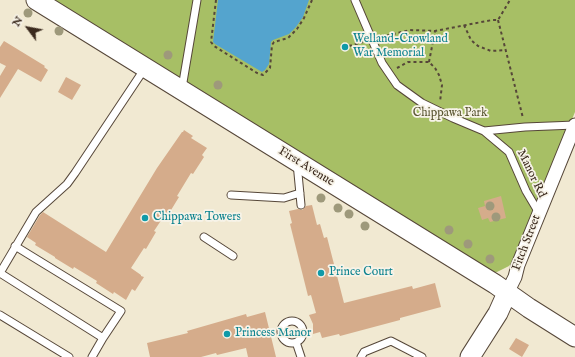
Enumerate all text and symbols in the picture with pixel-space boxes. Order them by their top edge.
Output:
north arrow [8,8,48,48]
text: N [9,14,26,29]
place label: Welland-Crowland War Memorial [353,33,448,61]
marker: Welland-Crowland War Memorial [340,42,350,52]
park label: Chippawa Park [413,107,487,121]
street label: First Avenue [276,144,336,190]
street label: Manor Rd [513,148,549,200]
place label: Chippawa Towers [153,211,241,225]
marker: Chippawa Towers [140,213,150,223]
street label: Fitch Street [510,213,544,273]
place label: Prince Court [329,266,393,280]
marker: Prince Court [316,268,326,278]
place label: Princess Manor [235,327,311,341]
marker: Princess Manor [222,329,232,339]

